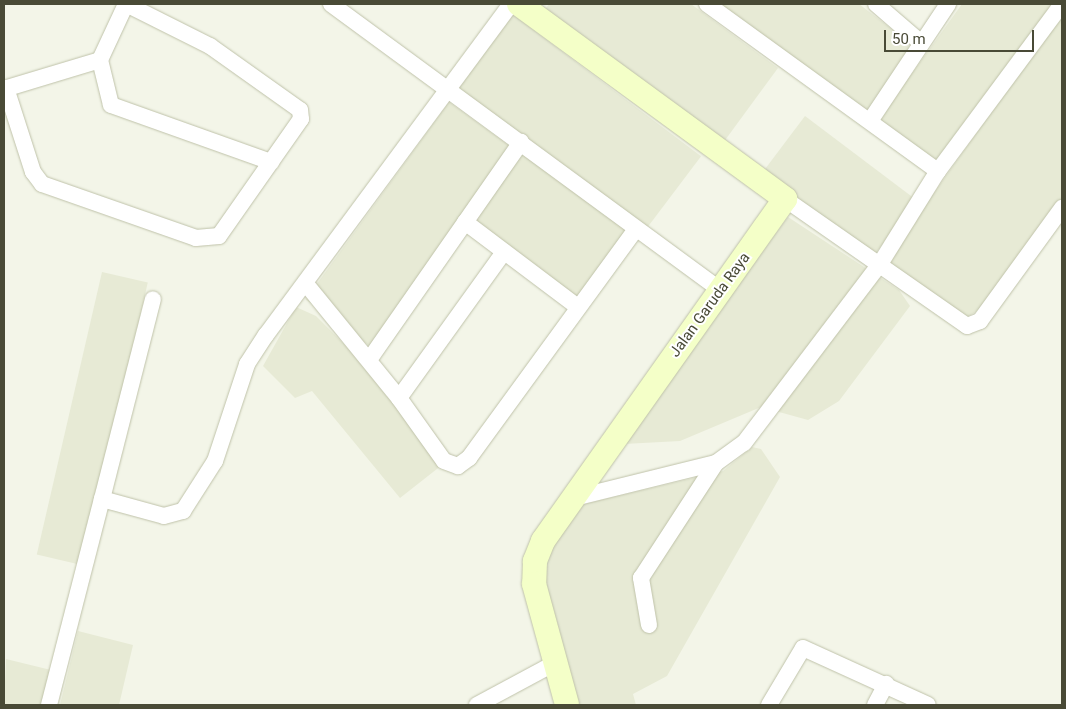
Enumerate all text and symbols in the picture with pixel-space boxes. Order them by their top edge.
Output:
scale bar [886,20,1036,52]
text: 50 m [892,30,926,48]
street label: Jalan Garuda Raya [666,249,754,361]

